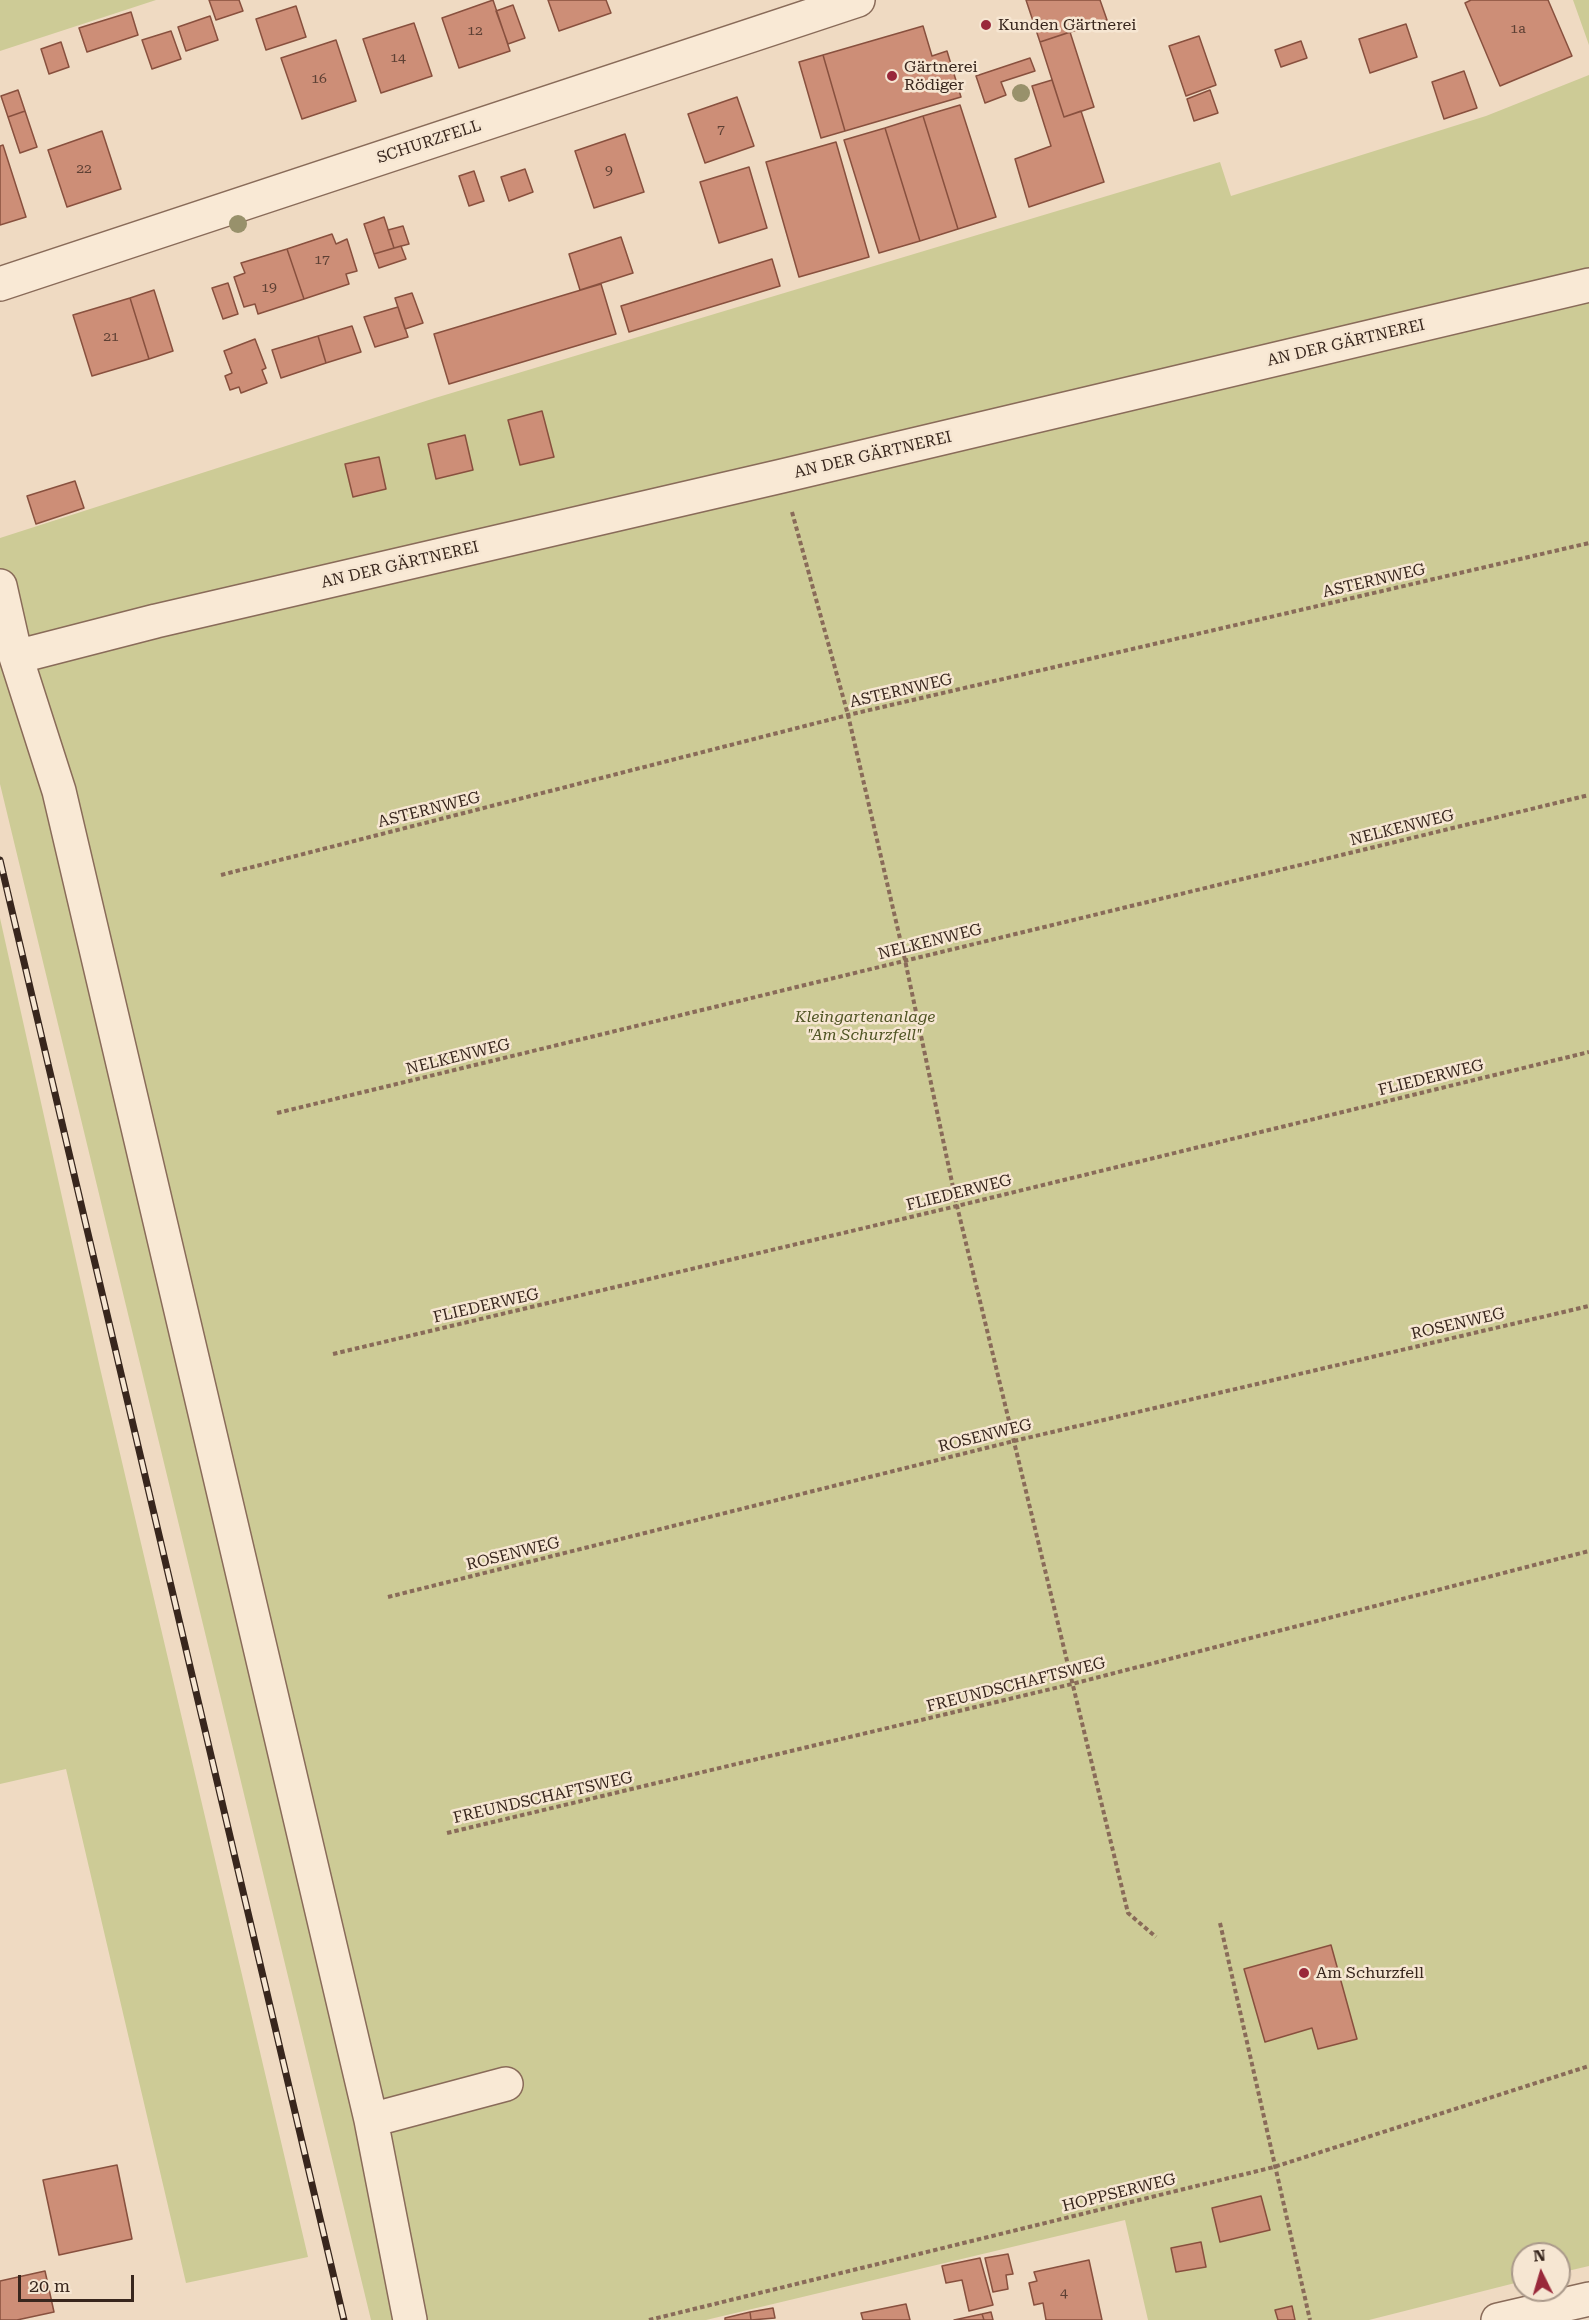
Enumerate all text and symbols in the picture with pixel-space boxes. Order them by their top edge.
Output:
place label: Kunden Gärtnerei [998,15,1136,35]
marker: Kunden Gärtnerei [979,18,993,32]
house number: 1a [1510,21,1526,37]
house number: 12 [467,23,483,39]
house number: 14 [390,50,406,66]
place label: Gärtnerei Rödiger [904,57,978,95]
marker: Gärtnerei Rödiger [885,69,899,83]
house number: 16 [311,71,327,87]
street label: SCHURZFELL [375,116,483,168]
house number: 7 [717,122,725,138]
house number: 22 [76,161,92,177]
house number: 9 [605,163,613,179]
house number: 17 [314,252,330,268]
house number: 19 [261,280,277,296]
street label: AN DER GÄRTNEREI [1265,315,1427,371]
house number: 21 [103,329,119,345]
street label: AN DER GÄRTNEREI [792,427,954,483]
street label: AN DER GÄRTNEREI [319,537,481,593]
street label: ASTERNWEG [1321,560,1427,602]
street label: ASTERNWEG [848,670,954,712]
street label: ASTERNWEG [376,788,482,832]
street label: NELKENWEG [1348,806,1456,850]
street label: NELKENWEG [876,920,984,964]
park label: Kleingartenanlage "Am Schurzfell" [795,1007,935,1045]
street label: NELKENWEG [404,1035,512,1079]
street label: FLIEDERWEG [1376,1056,1486,1100]
street label: FLIEDERWEG [904,1171,1014,1215]
street label: FLIEDERWEG [431,1285,541,1327]
street label: ROSENWEG [1409,1304,1507,1344]
street label: ROSENWEG [936,1415,1034,1457]
street label: ROSENWEG [464,1533,562,1575]
street label: FREUNDSCHAFTSWEG [925,1653,1107,1717]
street label: FREUNDSCHAFTSWEG [451,1768,635,1828]
place label: Am Schurzfell [1316,1963,1424,1983]
marker: Am Schurzfell [1297,1966,1311,1980]
street label: HOPPSERWEG [1060,2170,1178,2216]
north arrow [1511,2242,1571,2302]
text: N [1533,2246,1547,2266]
scale bar [21,2263,136,2301]
text: 20 m [29,2275,70,2296]
house number: 4 [1060,2285,1068,2301]

